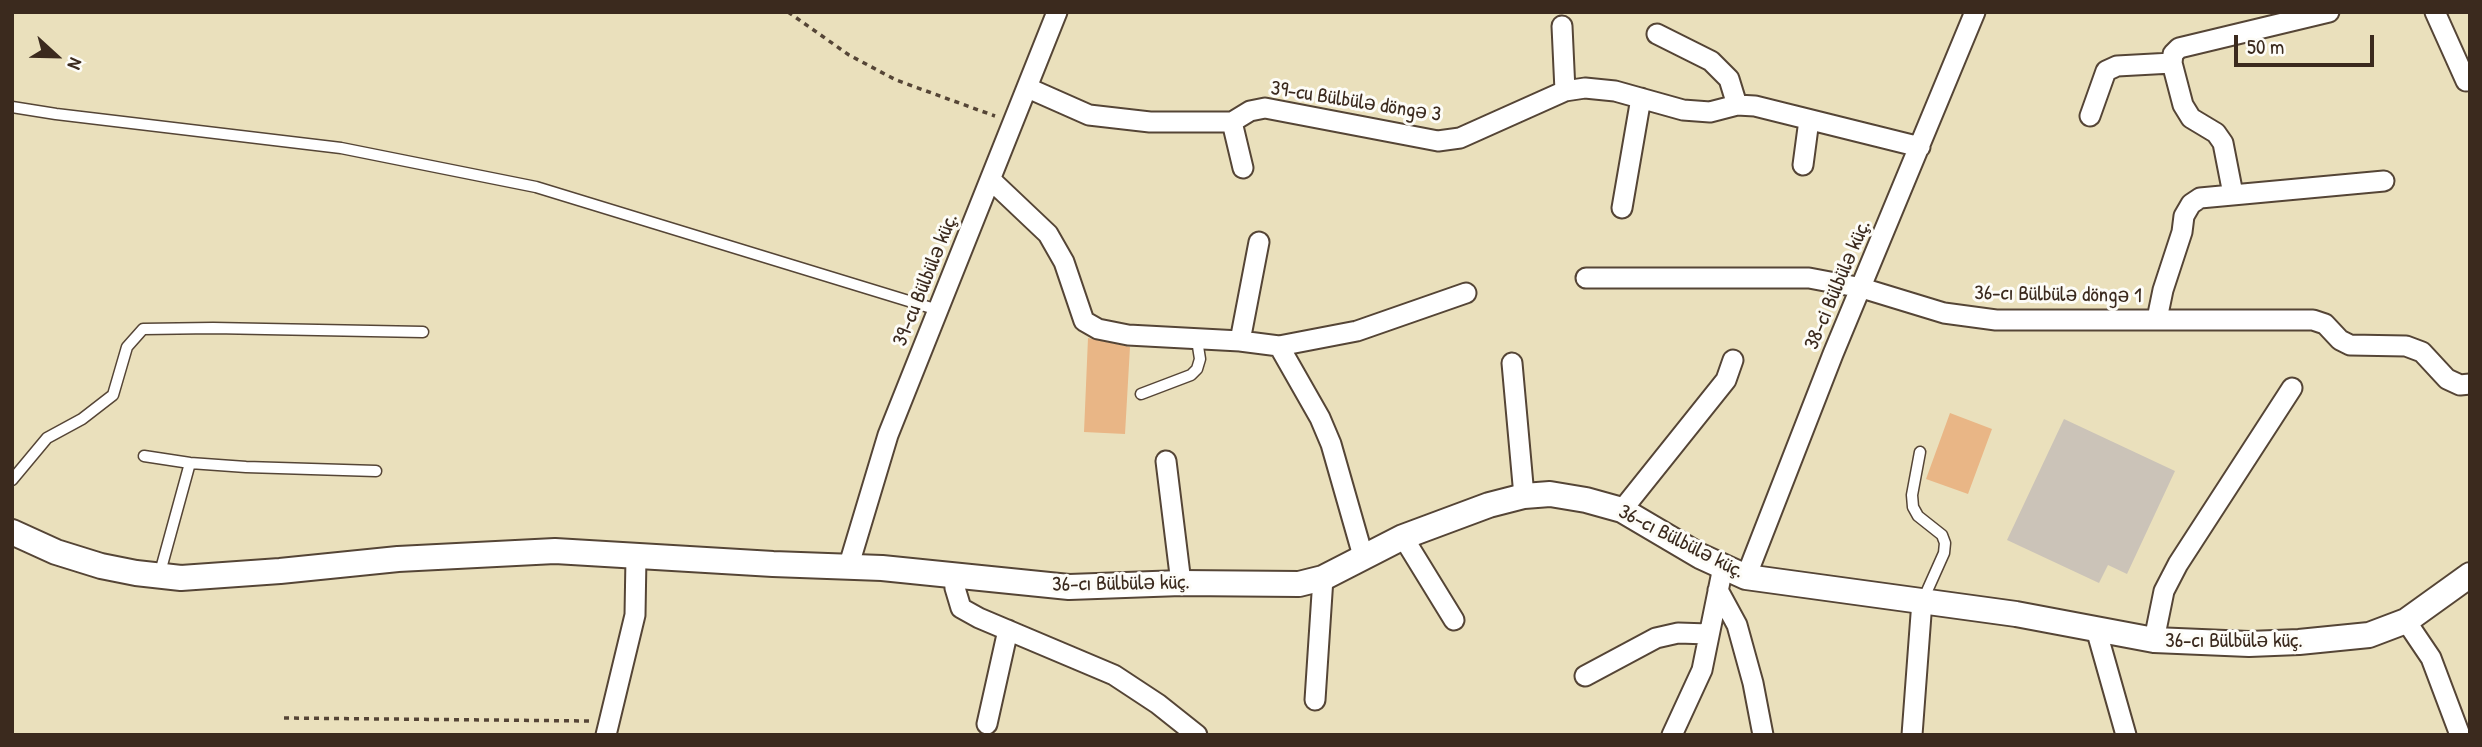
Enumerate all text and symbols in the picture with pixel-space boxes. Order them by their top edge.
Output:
north arrow [21,21,91,91]
scale bar [2237,21,2377,65]
text: 50 m [2247,32,2284,61]
text: N [62,54,89,73]
street label: 39-cu Bülbülə döngə 3 [1269,76,1443,128]
street label: 39-cu Bülbülə küç. [888,210,964,350]
street label: 38-ci Bülbülə küç. [1799,216,1877,354]
street label: 36-cı Bülbülə döngə 1 [1974,281,2142,309]
street label: 36-cı Bülbülə küç. [1614,500,1748,584]
street label: 36-cı Bülbülə küç. [1052,570,1190,598]
street label: 36-cı Bülbülə küç. [2165,628,2303,654]

